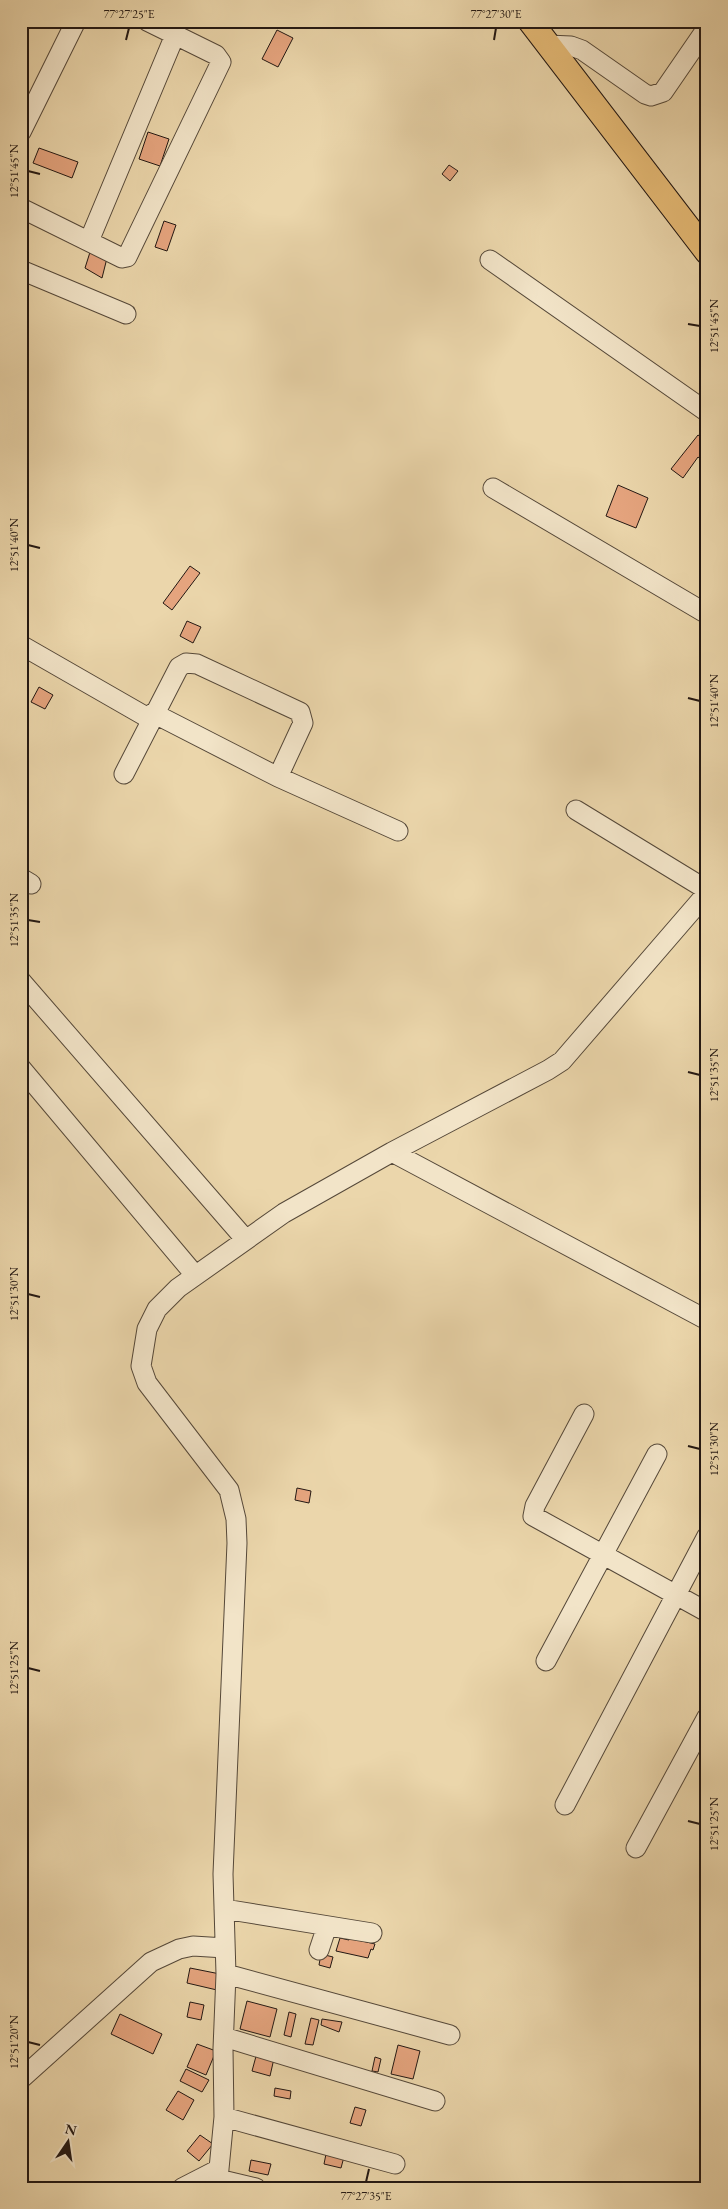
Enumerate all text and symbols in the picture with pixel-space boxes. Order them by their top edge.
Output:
text: 77°27'25"E [103,6,155,22]
text: 77°27'30"E [470,6,522,22]
text: 12°51'45"N [6,144,22,198]
text: 12°51'45"N [706,299,722,353]
text: 12°51'40"N [6,518,22,572]
text: 12°51'40"N [706,674,722,728]
text: 12°51'35"N [6,893,22,947]
text: 12°51'35"N [706,1048,722,1102]
text: 12°51'30"N [6,1267,22,1321]
text: 12°51'30"N [706,1422,722,1476]
text: 12°51'25"N [6,1641,22,1695]
text: 12°51'25"N [706,1797,722,1851]
text: 12°51'20"N [6,2015,22,2069]
north arrow [42,2116,92,2166]
text: N [63,2119,79,2140]
text: 77°27'35"E [340,2188,392,2204]

